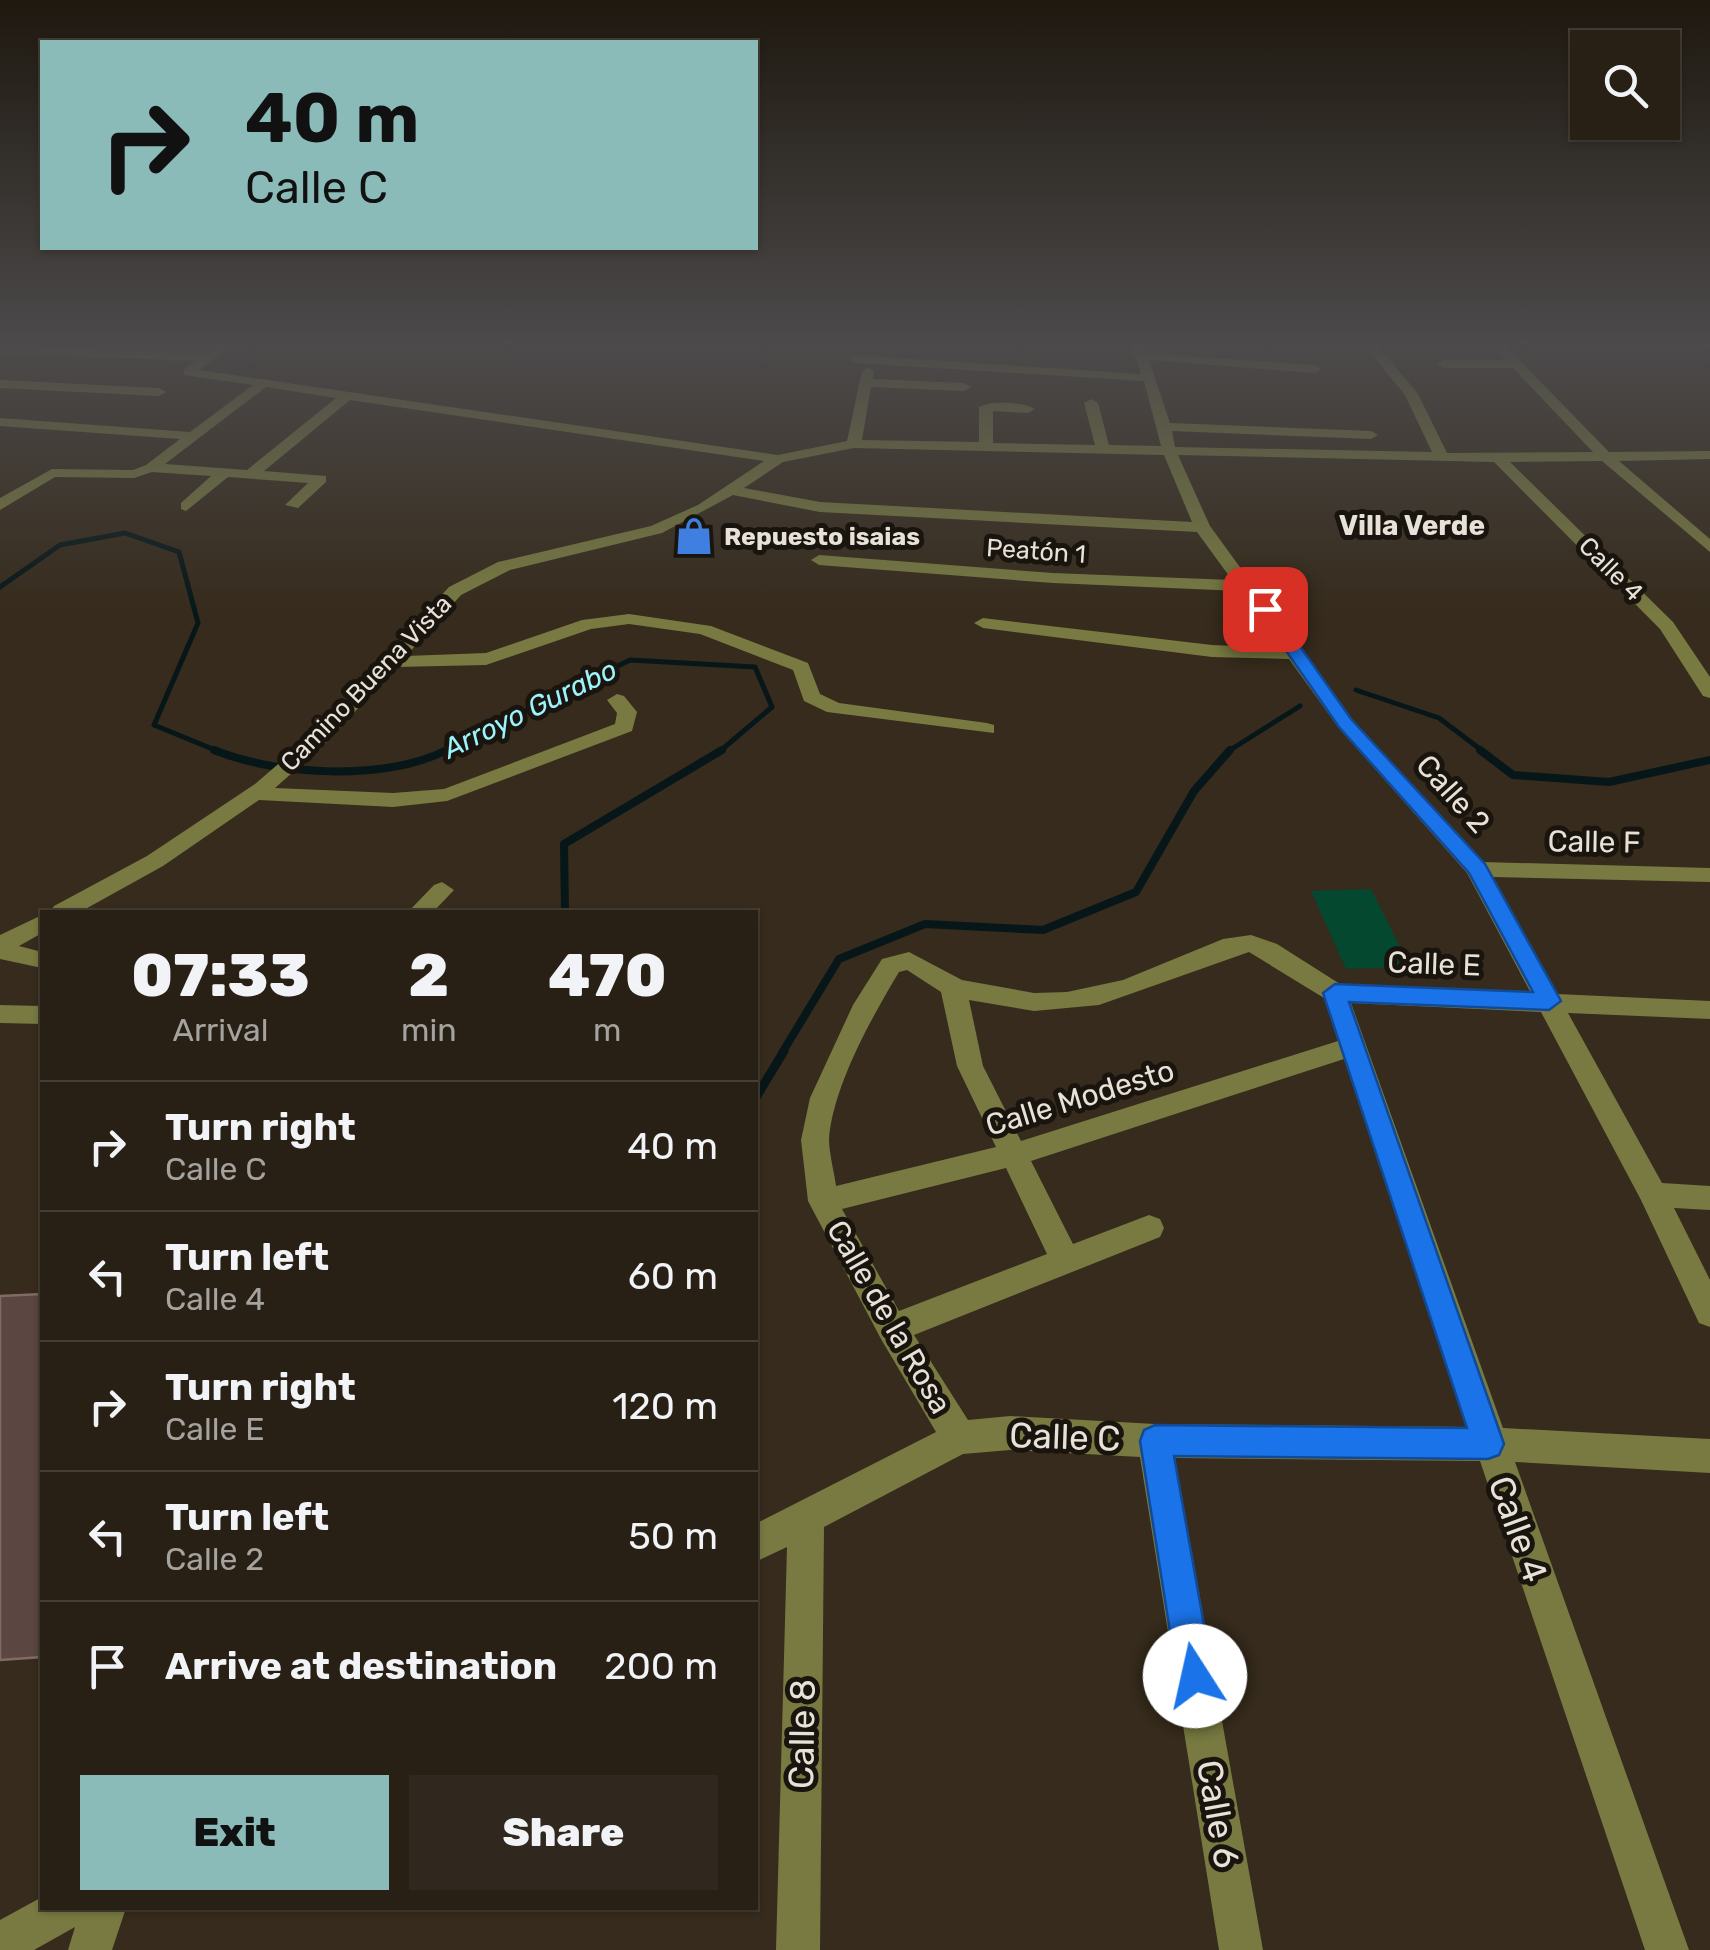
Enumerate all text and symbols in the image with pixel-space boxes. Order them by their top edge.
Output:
map controls [1570,30,1680,140]
button: search [1570,30,1680,140]
text: 40 m [245,77,419,160]
icon: right [80,80,210,210]
text: Calle C [245,161,388,214]
district label: Villa Verde [1339,509,1485,542]
shop icon: Repuesto isaias [673,515,715,557]
place label: Repuesto isaias [724,522,920,551]
street label: Calle 4 [1573,531,1649,607]
street label: Peatón 1 [985,533,1087,569]
pin [1223,567,1308,652]
icon: arrive [1238,582,1293,637]
street label: Camino Buena Vista [275,589,457,777]
water label: Arroyo Gurabo [436,653,622,766]
street label: Calle 2 [1409,747,1497,841]
street label: Calle F [1547,823,1641,861]
text: 07:33 [131,940,310,1011]
text: 2 [408,940,449,1011]
text: 470 [548,940,667,1011]
street label: Calle E [1387,944,1481,984]
text: Arrival [172,1011,269,1049]
text: min [401,1011,457,1049]
text: m [593,1011,622,1049]
street label: Calle Modesto [981,1052,1179,1144]
text: Turn right [165,1104,356,1150]
icon: right [80,1119,135,1174]
text: 40 m [627,1123,718,1169]
text: Calle C [165,1150,267,1188]
street label: Calle de la Rosa [819,1214,959,1420]
text: Turn left [165,1234,329,1280]
icon: left [80,1249,135,1304]
text: 60 m [628,1253,718,1299]
text: Calle 4 [165,1280,265,1318]
text: Turn right [165,1364,356,1410]
icon: right [80,1379,135,1434]
text: 120 m [612,1383,718,1429]
text: Calle E [165,1410,265,1448]
street label: Calle C [1009,1414,1121,1460]
street label: Calle 4 [1480,1470,1556,1588]
text: Turn left [165,1494,329,1540]
icon: left [80,1509,135,1564]
text: 50 m [628,1513,718,1559]
text: Calle 2 [165,1540,264,1578]
position arrow [1143,1624,1247,1728]
icon: arrive [80,1639,135,1694]
text: Arrive at destination [165,1643,557,1689]
text: 200 m [604,1643,718,1689]
street label: Calle 8 [780,1679,824,1789]
street label: Calle 6 [1188,1757,1248,1871]
button: Exit [80,1775,389,1890]
button: Share [409,1775,718,1890]

